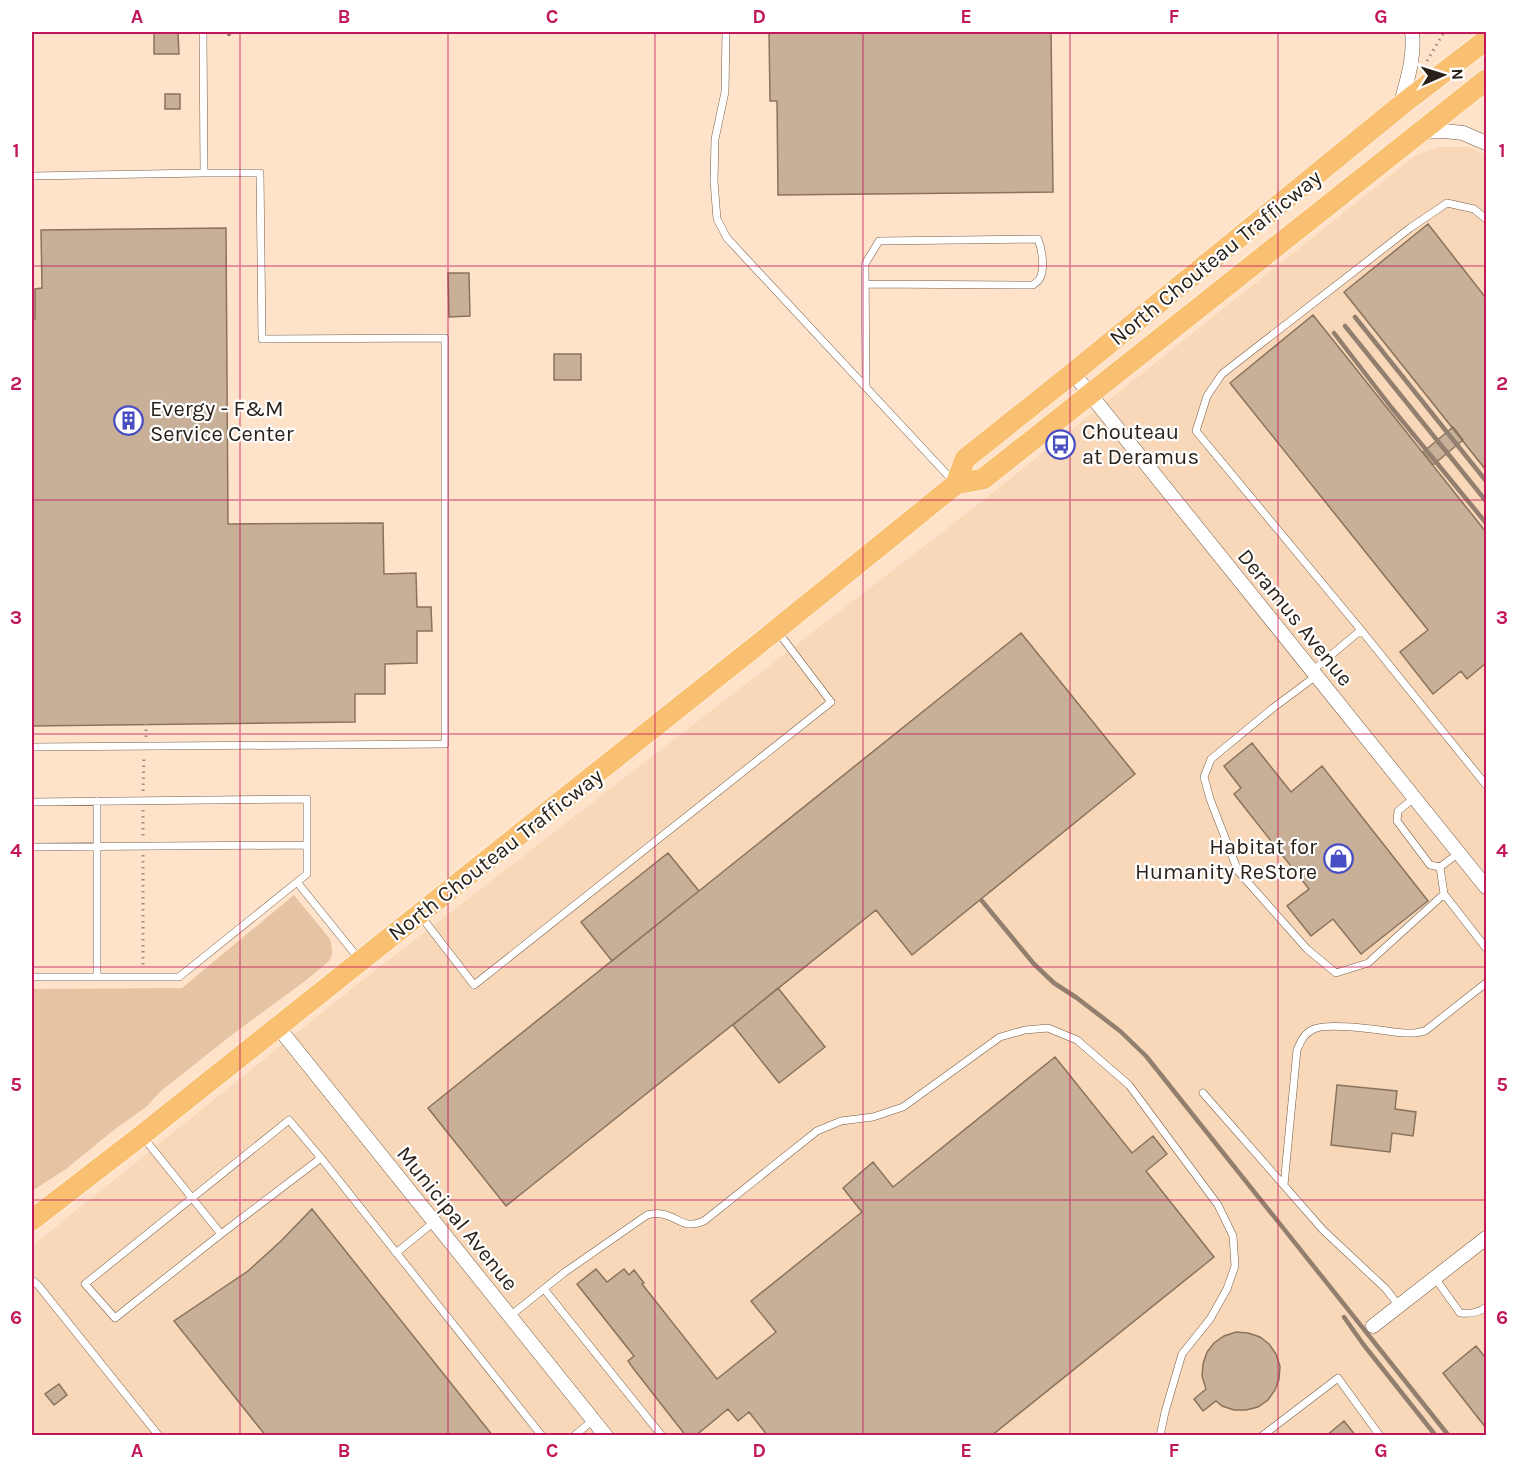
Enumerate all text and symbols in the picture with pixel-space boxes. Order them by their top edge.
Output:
text: A [131,5,144,28]
text: B [338,5,350,28]
text: C [546,5,558,28]
text: D [752,5,766,28]
text: E [960,5,972,28]
text: F [1169,5,1180,28]
text: G [1374,5,1388,28]
north arrow [1413,45,1473,105]
text: N [1448,68,1467,80]
text: 1 [12,139,20,162]
text: 1 [1498,139,1506,162]
street label: North Chouteau Trafficway [1105,164,1327,351]
text: 2 [10,372,22,395]
text: 2 [1496,372,1508,395]
place label: Evergy - F&M Service Center [150,396,294,447]
building icon: Evergy - F&M Service Center [113,405,145,437]
place label: Chouteau at Deramus [1082,419,1199,470]
bus stop icon: Chouteau at Deramus [1045,428,1077,460]
street label: Deramus Avenue [1232,544,1358,691]
text: 3 [10,606,22,629]
text: 3 [1496,606,1508,629]
street label: North Chouteau Trafficway [383,763,608,947]
place label: Habitat for Humanity ReStore [1135,834,1317,885]
text: 4 [10,839,22,862]
text: 4 [1496,839,1508,862]
shop icon: Habitat for Humanity ReStore [1322,843,1354,875]
text: 5 [10,1073,22,1096]
text: 5 [1496,1073,1508,1096]
street label: Municipal Avenue [391,1141,523,1296]
text: 6 [10,1306,22,1329]
text: 6 [1496,1306,1508,1329]
text: A [131,1439,144,1462]
text: B [338,1439,350,1462]
text: C [546,1439,558,1462]
text: D [752,1439,766,1462]
text: E [960,1439,972,1462]
text: F [1169,1439,1180,1462]
text: G [1374,1439,1388,1462]

